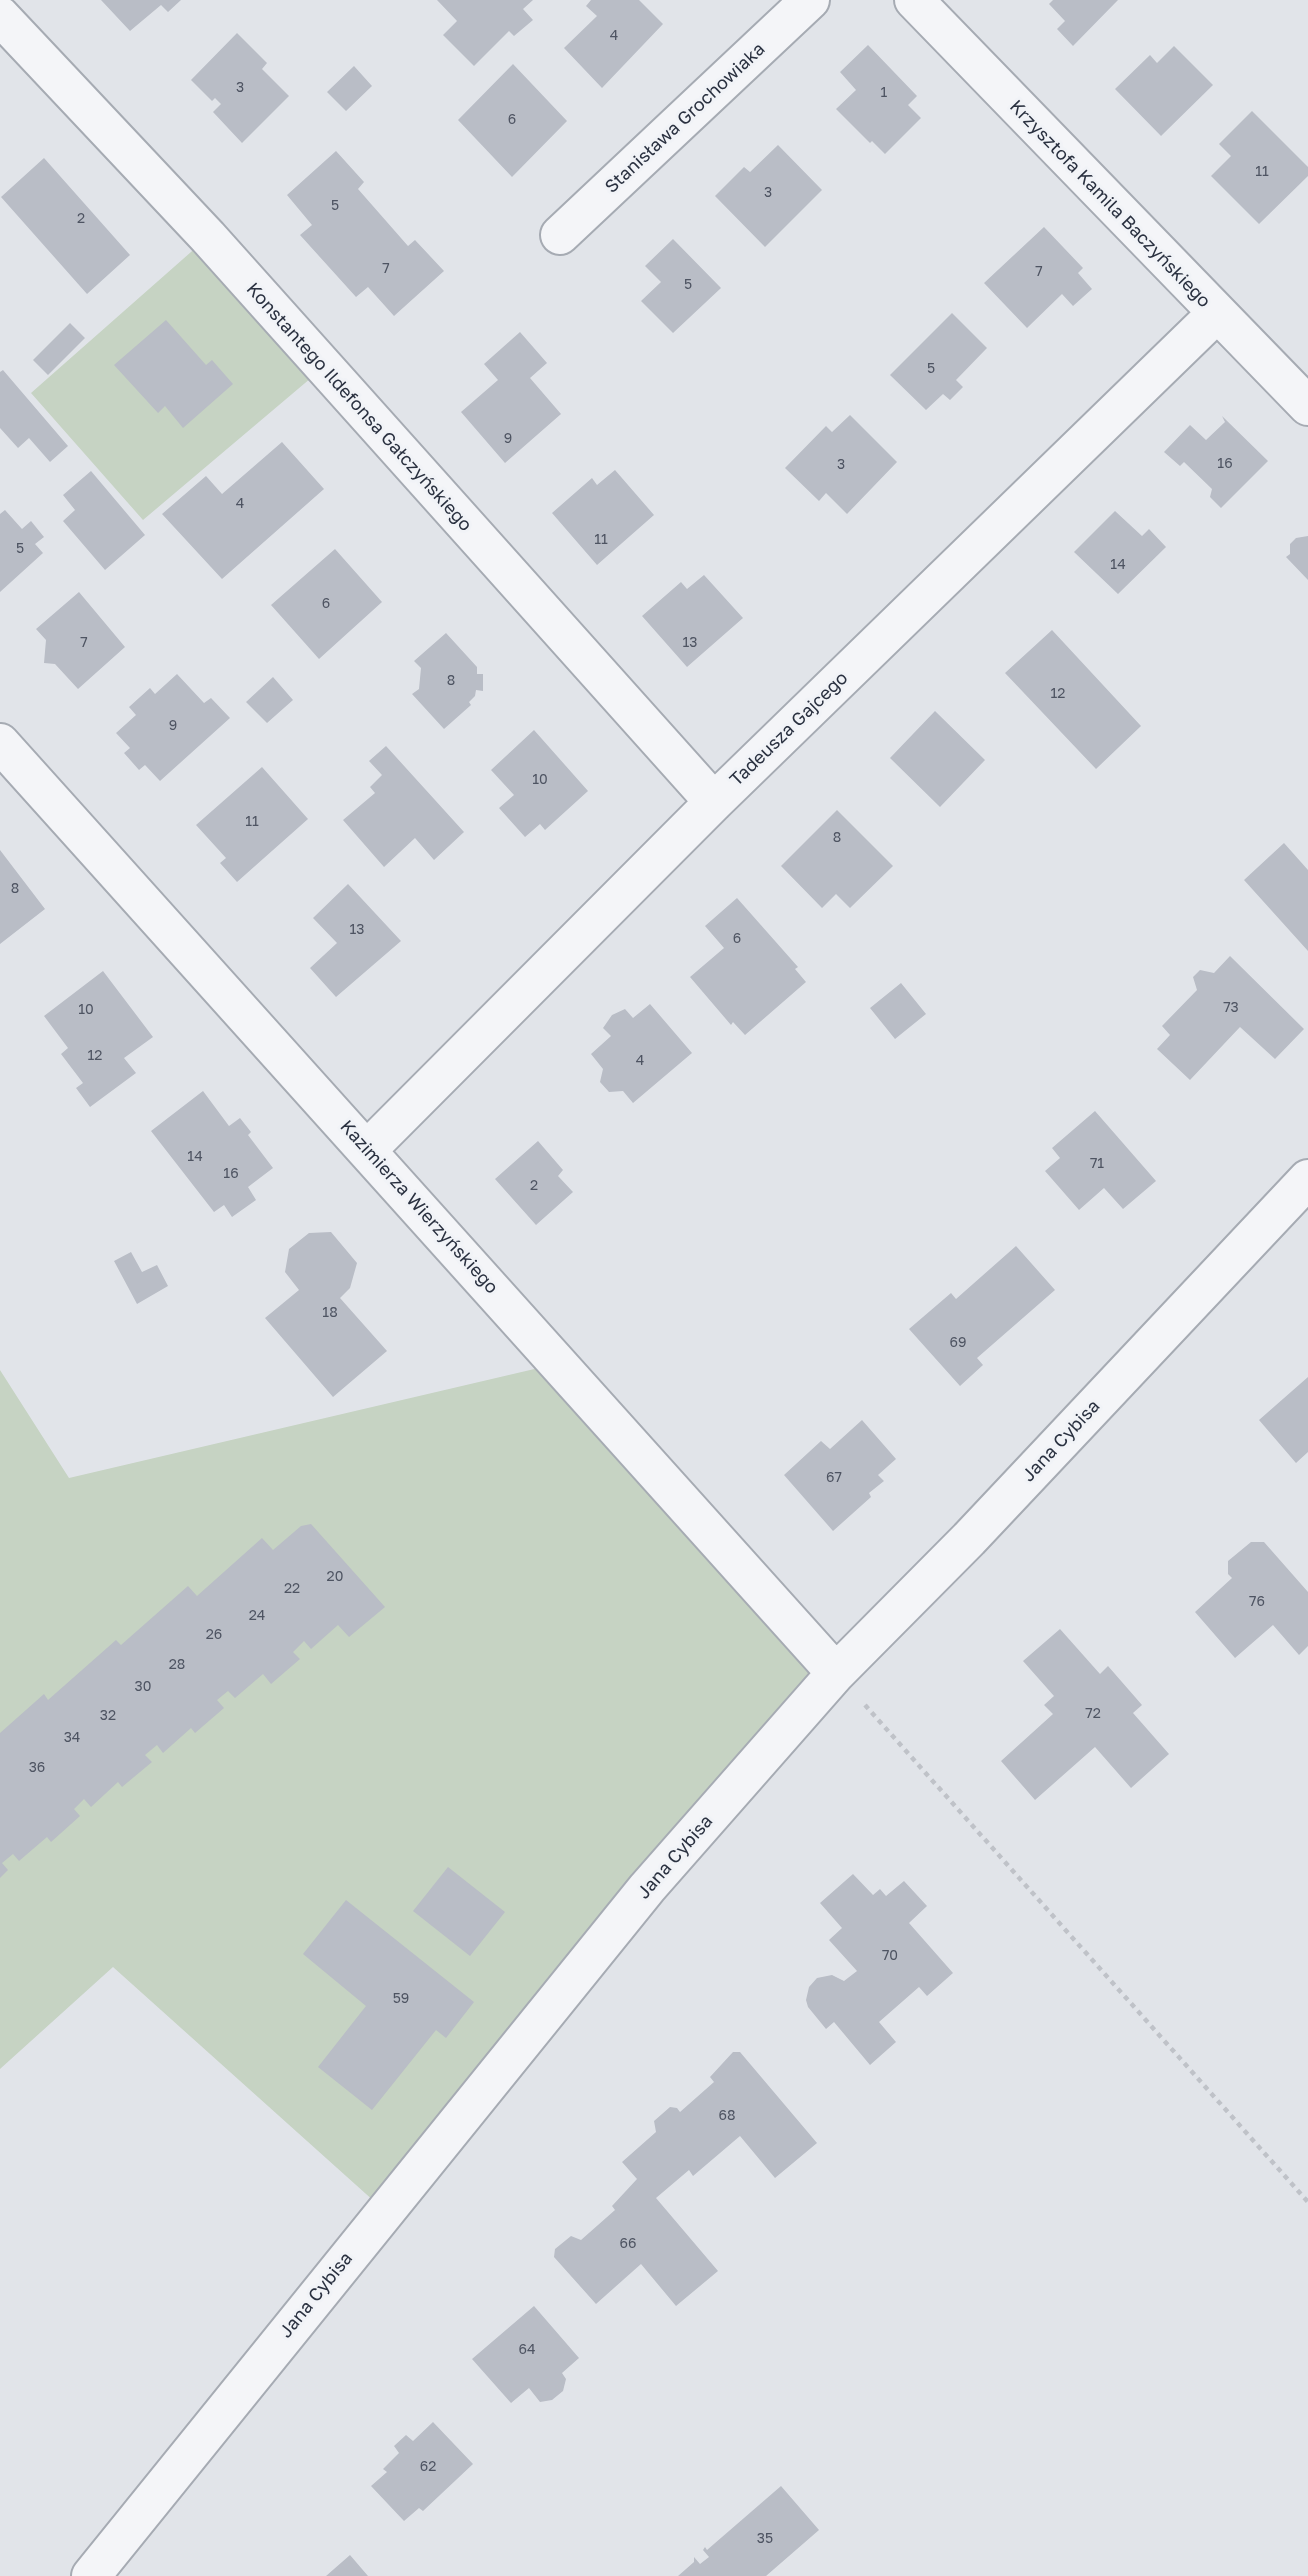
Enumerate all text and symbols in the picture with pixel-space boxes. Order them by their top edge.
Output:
house number: 4 [610,28,618,44]
street label: Stanisława Grochowiaka [601,38,769,198]
house number: 3 [236,80,244,96]
house number: 1 [881,85,887,101]
street label: Krzysztofa Kamila Baczyńskiego [1005,96,1215,312]
house number: 6 [508,112,516,128]
house number: 11 [1255,164,1269,180]
house number: 3 [764,185,772,201]
house number: 5 [331,198,339,214]
house number: 2 [77,211,85,227]
house number: 7 [382,261,390,277]
house number: 7 [1035,264,1043,280]
house number: 5 [684,277,692,293]
street label: Konstantego Ildefonsa Gałczyńskiego [242,278,476,536]
house number: 5 [927,361,935,377]
house number: 9 [504,431,512,447]
house number: 16 [1217,456,1233,472]
house number: 3 [837,457,845,473]
house number: 4 [236,496,244,512]
house number: 11 [594,532,608,548]
house number: 5 [16,541,24,557]
house number: 14 [1110,557,1126,573]
house number: 6 [322,596,330,612]
house number: 7 [80,635,88,651]
house number: 13 [683,635,697,651]
street label: Tadeusza Gajcego [726,667,852,791]
house number: 8 [447,673,455,689]
house number: 12 [1051,686,1065,702]
house number: 9 [169,718,177,734]
house number: 10 [532,772,548,788]
house number: 11 [245,814,259,830]
house number: 8 [833,830,841,846]
house number: 8 [11,881,19,897]
house number: 13 [350,922,364,938]
house number: 6 [733,931,741,947]
house number: 73 [1223,1000,1239,1016]
house number: 10 [78,1002,94,1018]
house number: 12 [88,1048,102,1064]
house number: 4 [636,1053,644,1069]
street label: Kazimierza Wierzyńskiego [335,1116,503,1298]
house number: 14 [187,1149,203,1165]
house number: 71 [1090,1156,1104,1172]
house number: 16 [223,1166,239,1182]
house number: 2 [530,1178,538,1194]
house number: 18 [322,1305,338,1321]
house number: 69 [950,1335,966,1351]
street label: Jana Cybisa [1018,1396,1104,1486]
house number: 67 [826,1470,842,1486]
house number: 20 [327,1569,343,1585]
house number: 22 [284,1581,300,1597]
house number: 76 [1249,1594,1265,1610]
house number: 24 [249,1608,265,1624]
house number: 26 [206,1627,222,1643]
house number: 28 [169,1657,185,1673]
house number: 30 [135,1679,151,1695]
house number: 72 [1085,1706,1101,1722]
house number: 32 [100,1708,116,1724]
house number: 34 [64,1730,80,1746]
house number: 36 [29,1760,45,1776]
street label: Jana Cybisa [633,1811,717,1903]
house number: 70 [882,1948,898,1964]
house number: 59 [393,1991,409,2007]
house number: 68 [718,2108,736,2124]
house number: 66 [620,2236,636,2252]
street label: Jana Cybisa [275,2248,357,2342]
house number: 64 [518,2342,536,2358]
house number: 62 [420,2459,436,2475]
house number: 35 [757,2531,773,2547]

